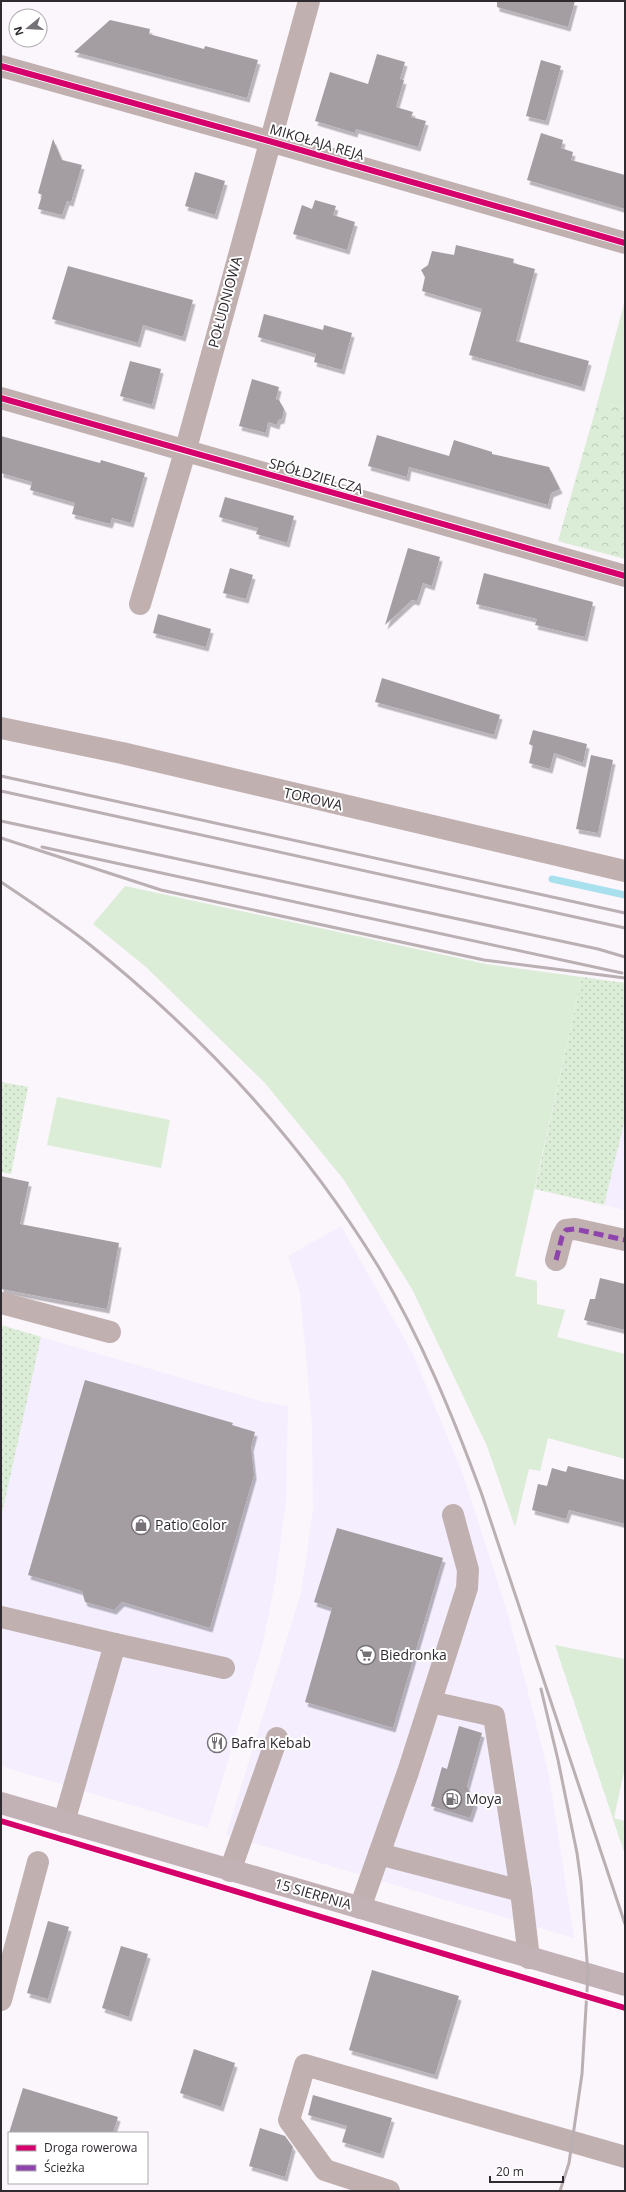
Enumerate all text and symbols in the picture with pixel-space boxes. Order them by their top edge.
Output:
north arrow [8,8,48,48]
text: N [9,25,27,38]
street label: MIKOŁAJA REJA [268,119,367,164]
street label: POŁUDNIOWA [203,254,246,350]
street label: SPÓŁDZIELCZA [267,453,366,498]
street label: TOROWA [282,783,345,815]
shop icon: Patio Color [130,1514,152,1536]
place label: Patio Color [155,1515,227,1534]
supermarket icon: Biedronka [355,1644,377,1666]
place label: Biedronka [380,1645,447,1664]
restaurant icon: Bafra Kebab [206,1732,228,1754]
place label: Bafra Kebab [231,1733,311,1752]
fuel station icon: Moya [441,1788,463,1810]
place label: Moya [466,1789,502,1808]
street label: 15 SIERPNIA [272,1873,354,1914]
legend [8,2132,148,2184]
text: Droga rowerowa [44,2139,137,2156]
scale bar [490,2158,563,2184]
text: Ścieżka [44,2159,85,2176]
text: 20 m [496,2163,524,2180]

